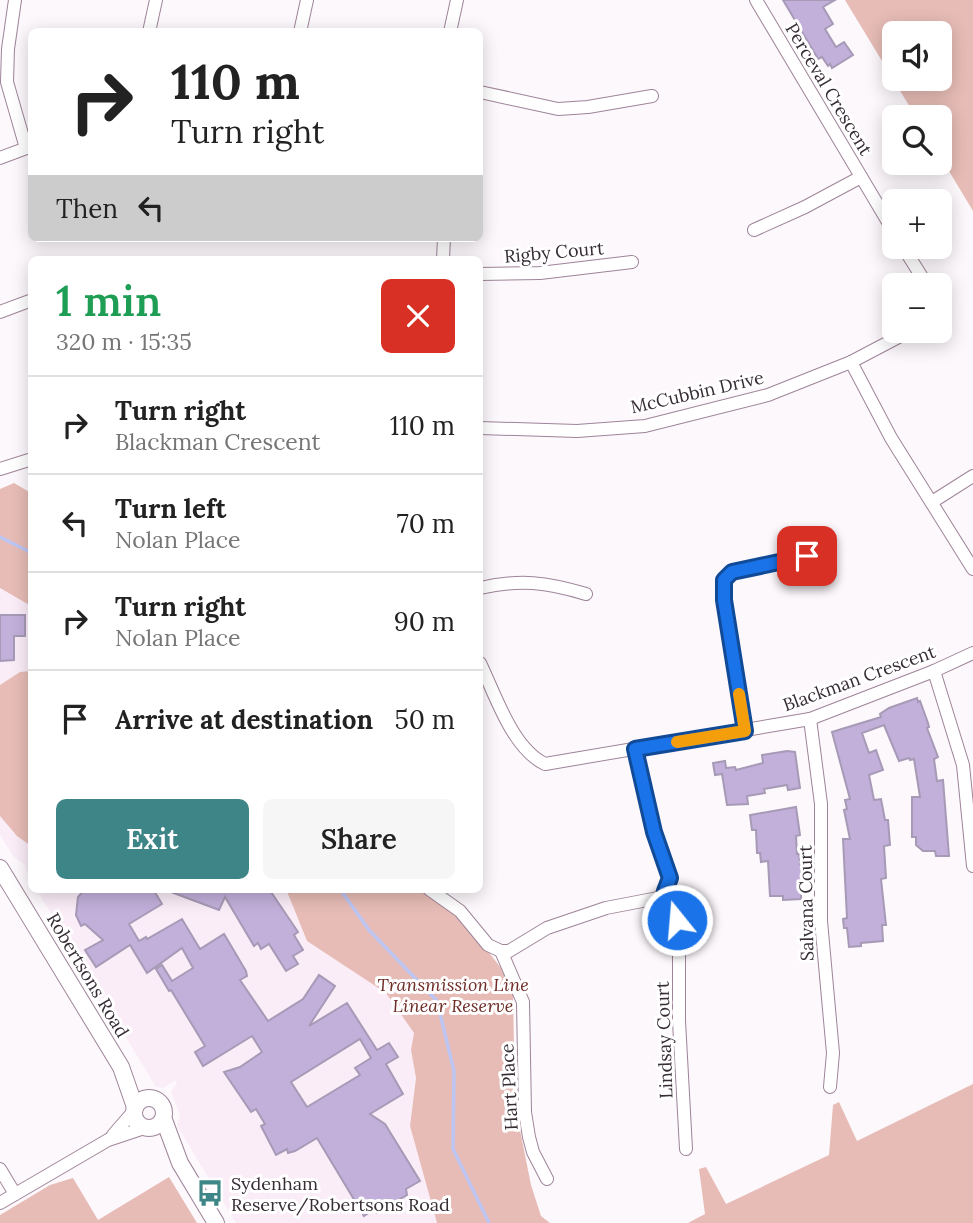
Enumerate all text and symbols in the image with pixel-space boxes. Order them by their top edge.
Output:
street label: Perceval Crescent [780,19,878,159]
map controls [882,21,952,343]
button: sound [882,21,952,91]
text: 110 m [171,50,300,112]
icon: right [56,56,147,147]
button: search [882,105,952,175]
text: Turn right [171,111,324,152]
icon: left [132,189,170,227]
button: + [882,189,952,259]
text: Then [56,192,118,225]
street label: Rigby Court [503,236,605,268]
button: − [882,273,952,343]
text: 1 min [56,274,161,328]
button: close [381,279,455,353]
text: 320 m · 15:35 [56,327,192,356]
street label: McCubbin Drive [628,365,766,418]
text: Turn right [115,394,246,427]
icon: right [56,406,94,444]
text: 110 m [390,409,455,442]
text: Blackman Crescent [115,427,320,456]
text: Turn left [115,492,226,525]
icon: left [56,504,94,542]
text: 70 m [397,507,455,540]
text: Nolan Place [115,525,240,554]
pin [777,526,837,586]
icon: arrive [788,537,826,575]
text: Turn right [115,590,246,623]
icon: right [56,602,94,640]
text: 90 m [394,605,455,638]
text: Nolan Place [115,623,240,652]
street label: Blackman Crescent [780,640,939,716]
icon: arrive [56,700,94,738]
text: Arrive at destination [115,703,373,736]
text: 50 m [395,703,455,736]
button: Exit [56,799,249,879]
button: Share [263,799,455,879]
street label: Salvana Court [793,845,819,961]
position arrow [640,883,714,957]
street label: Robertsons Road [42,908,134,1042]
park label: Transmission Line Linear Reserve [377,973,529,1017]
street label: Lindsay Court [650,981,678,1099]
street label: Hart Place [495,1043,523,1131]
place label: Sydenham Reserve/Robertsons Road [231,1172,450,1216]
bus stop icon: Sydenham Reserve/Robertsons Road [195,1178,225,1208]

